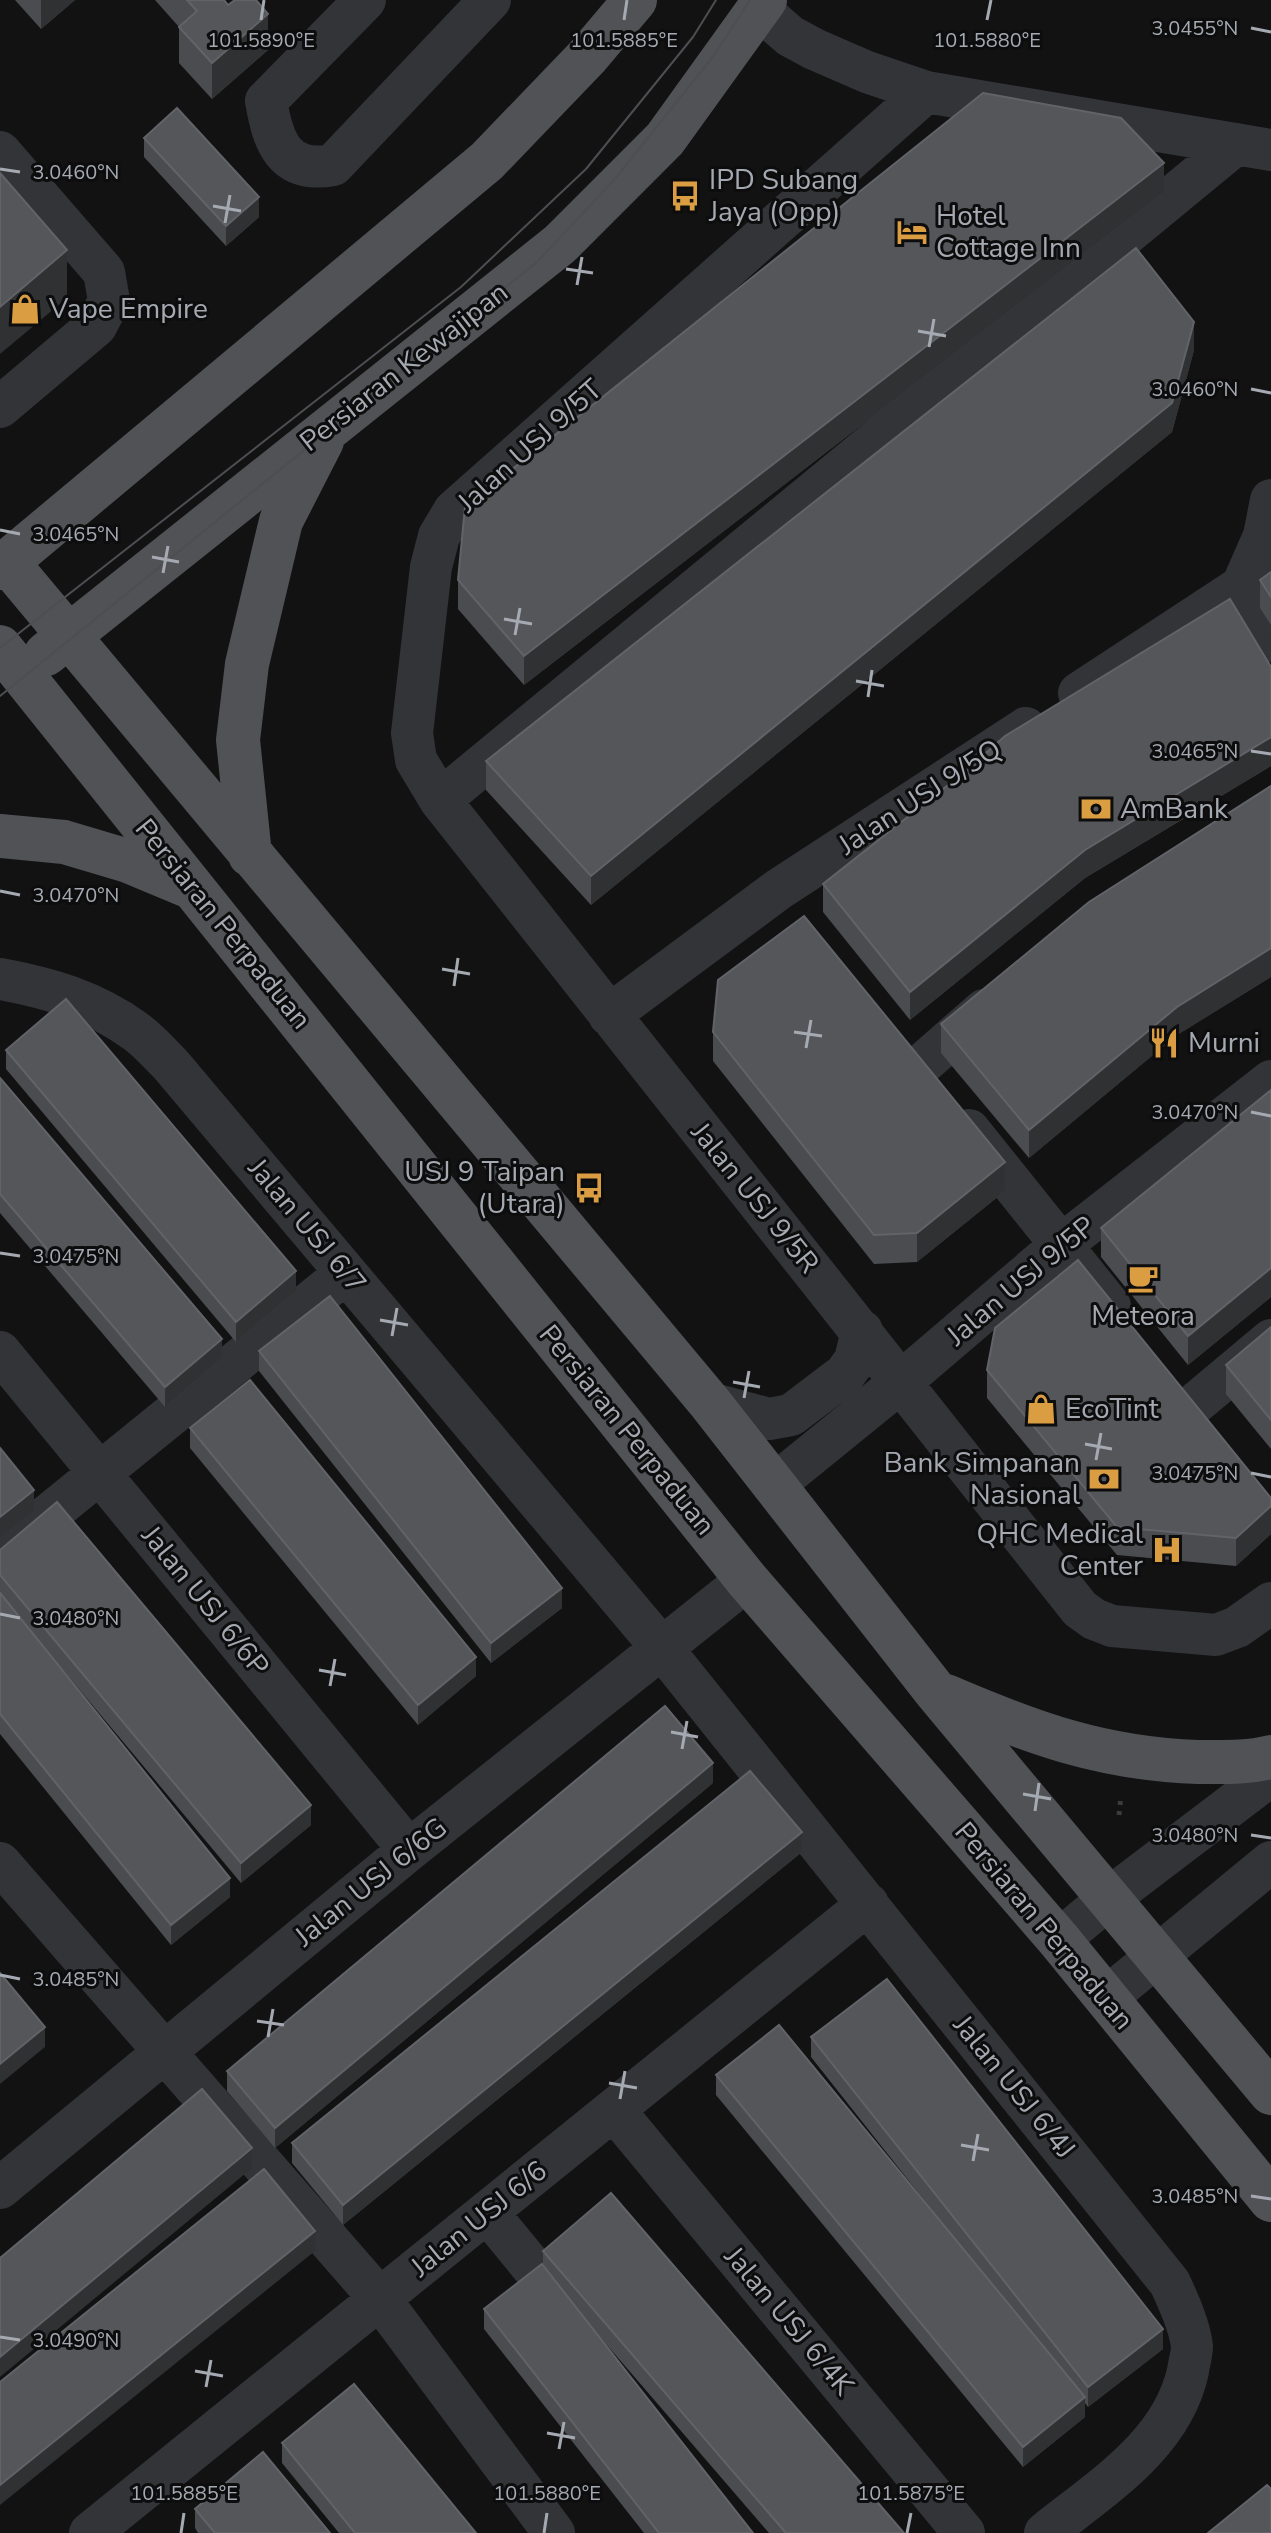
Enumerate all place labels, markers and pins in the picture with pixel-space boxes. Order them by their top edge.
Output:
place label: IPD Subang Jaya (Opp) [708,161,858,231]
bus stop icon: IPD Subang Jaya (Opp) [668,179,702,213]
place label: Hotel Cottage Inn [936,197,1081,267]
hotel icon: Hotel Cottage Inn [895,215,929,249]
place label: Vape Empire [48,290,208,328]
shop icon: Vape Empire [8,292,42,326]
place label: AmBank [1120,790,1229,828]
bank icon: AmBank [1079,792,1113,826]
place label: Murni [1188,1024,1260,1062]
restaurant icon: Murni [1147,1026,1181,1060]
place label: USJ 9 Taipan (Utara) [404,1153,565,1223]
bus stop icon: USJ 9 Taipan (Utara) [572,1171,606,1205]
cafe icon: Meteora [1126,1261,1160,1295]
place label: Meteora [1091,1297,1195,1335]
place label: EcoTint [1065,1390,1159,1428]
shop icon: EcoTint [1024,1392,1058,1426]
place label: Bank Simpanan Nasional [884,1444,1081,1514]
bank icon: Bank Simpanan Nasional [1087,1462,1121,1496]
place label: QHC Medical Center [977,1515,1144,1585]
hospital icon: QHC Medical Center [1150,1533,1184,1567]

